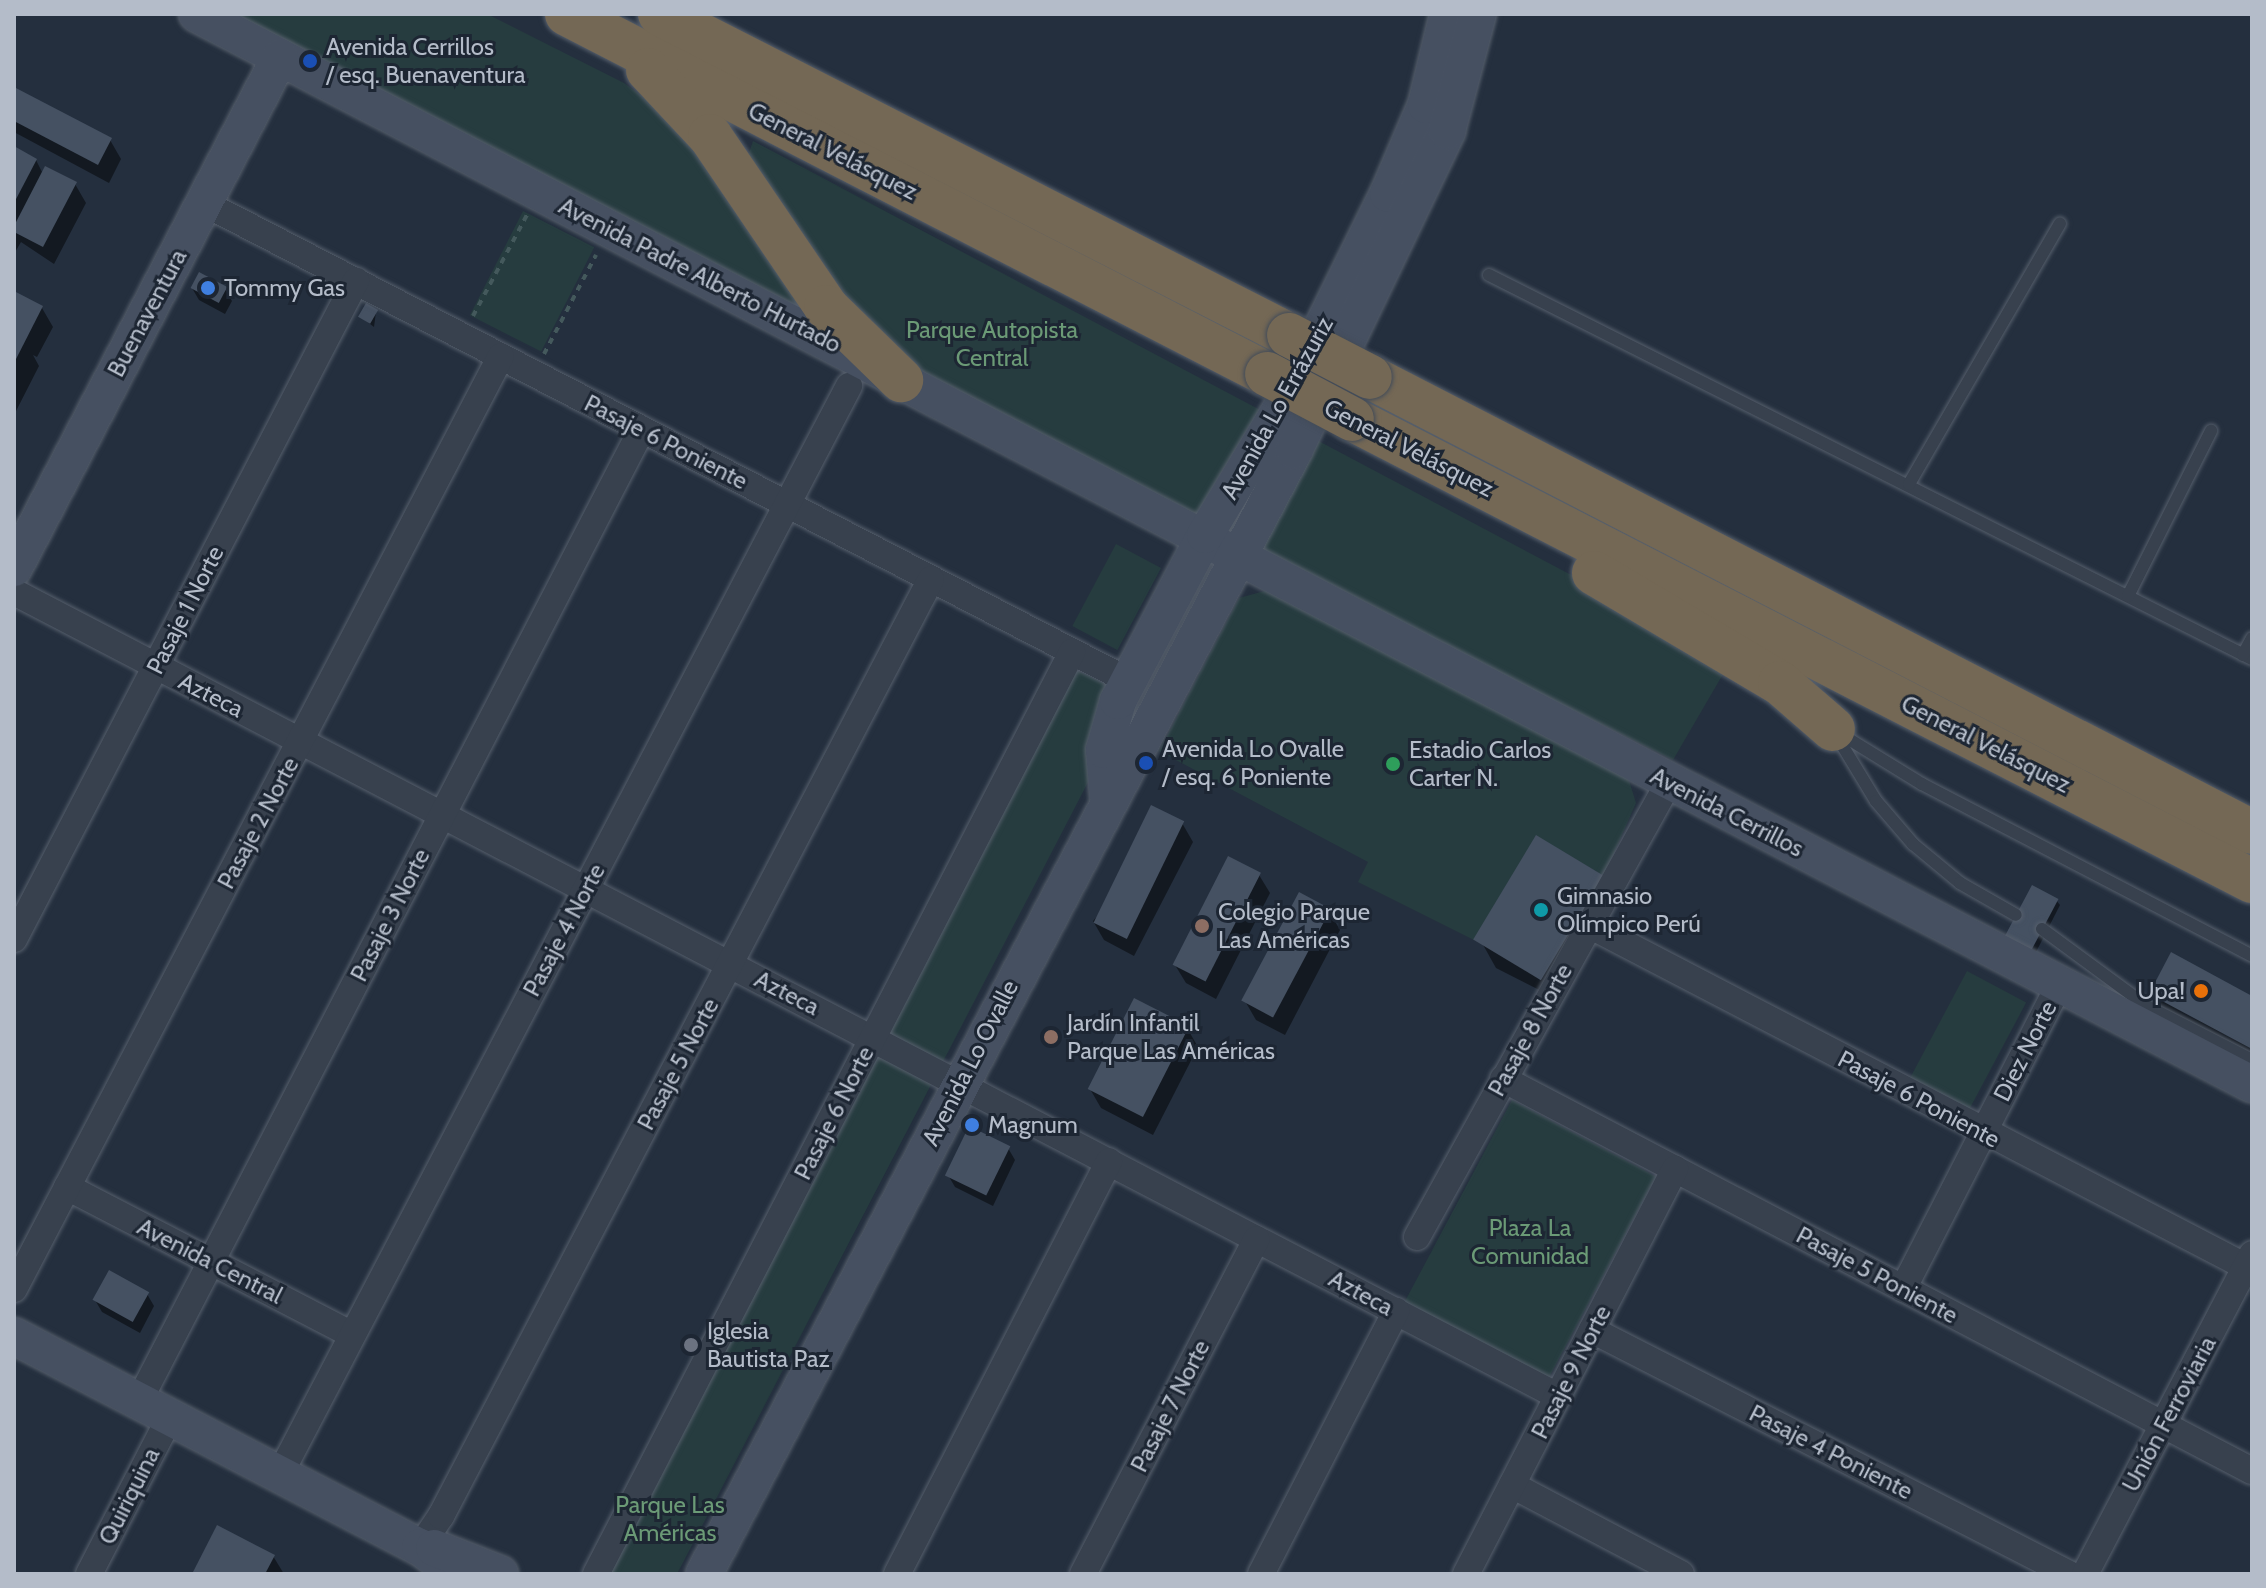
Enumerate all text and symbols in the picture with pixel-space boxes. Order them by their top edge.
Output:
place label: Avenida Cerrillos / esq. Buenaventura [326,33,525,89]
marker: Avenida Cerrillos / esq. Buenaventura [301,52,319,70]
street label: General Velásquez [744,96,922,206]
street label: Avenida Padre Alberto Hurtado [554,191,846,359]
street label: Buenaventura [101,244,193,382]
place label: Tommy Gas [224,274,345,302]
marker: Tommy Gas [199,279,217,297]
street label: Avenida Lo Errázuriz [1215,312,1339,504]
park label: Parque Autopista Central [906,316,1078,372]
street label: Pasaje 6 Poniente [580,389,752,495]
street label: General Velásquez [1320,393,1498,503]
street label: Pasaje 1 Norte [140,541,230,679]
street label: Azteca [174,667,248,723]
street label: General Velásquez [1897,689,2075,799]
place label: Avenida Lo Ovalle / esq. 6 Poniente [1162,735,1344,791]
place label: Estadio Carlos Carter N. [1409,736,1551,792]
street label: Pasaje 2 Norte [211,752,305,894]
marker: Avenida Lo Ovalle / esq. 6 Poniente [1137,754,1155,772]
marker: Estadio Carlos Carter N. [1384,755,1402,773]
street label: Avenida Cerrillos [1646,761,1808,863]
street label: Pasaje 3 Norte [344,844,436,986]
street label: Pasaje 4 Norte [517,859,611,1001]
place label: Gimnasio Olímpico Perú [1557,882,1701,938]
place label: Colegio Parque Las Américas [1218,898,1370,954]
marker: Gimnasio Olímpico Perú [1532,901,1550,919]
marker: Colegio Parque Las Américas [1193,917,1211,935]
street label: Pasaje 8 Norte [1482,959,1578,1101]
street label: Azteca [750,965,824,1021]
street label: Avenida Lo Ovalle [916,975,1024,1151]
place label: Upa! [2137,977,2185,1005]
marker: Upa! [2192,982,2210,1000]
street label: Pasaje 5 Norte [631,993,725,1135]
street label: Diez Norte [1987,996,2063,1106]
place label: Jardín Infantil Parque Las Américas [1067,1009,1275,1065]
marker: Jardín Infantil Parque Las Américas [1042,1028,1060,1046]
street label: Pasaje 6 Norte [788,1042,880,1184]
street label: Pasaje 6 Poniente [1833,1044,2005,1154]
place label: Magnum [988,1111,1078,1139]
marker: Magnum [963,1116,981,1134]
street label: Avenida Central [133,1212,287,1310]
park label: Plaza La Comunidad [1471,1214,1589,1270]
street label: Pasaje 5 Poniente [1791,1220,1963,1330]
street label: Azteca [1324,1264,1398,1322]
street label: Pasaje 9 Norte [1525,1301,1617,1443]
place label: Iglesia Bautista Paz [707,1317,830,1373]
street label: Unión Ferroviaria [2116,1331,2222,1497]
street label: Pasaje 7 Norte [1124,1335,1216,1477]
marker: Iglesia Bautista Paz [682,1336,700,1354]
street label: Pasaje 4 Poniente [1745,1398,1917,1506]
street label: Quiriquina [92,1443,166,1549]
park label: Parque Las Américas [615,1491,725,1547]

